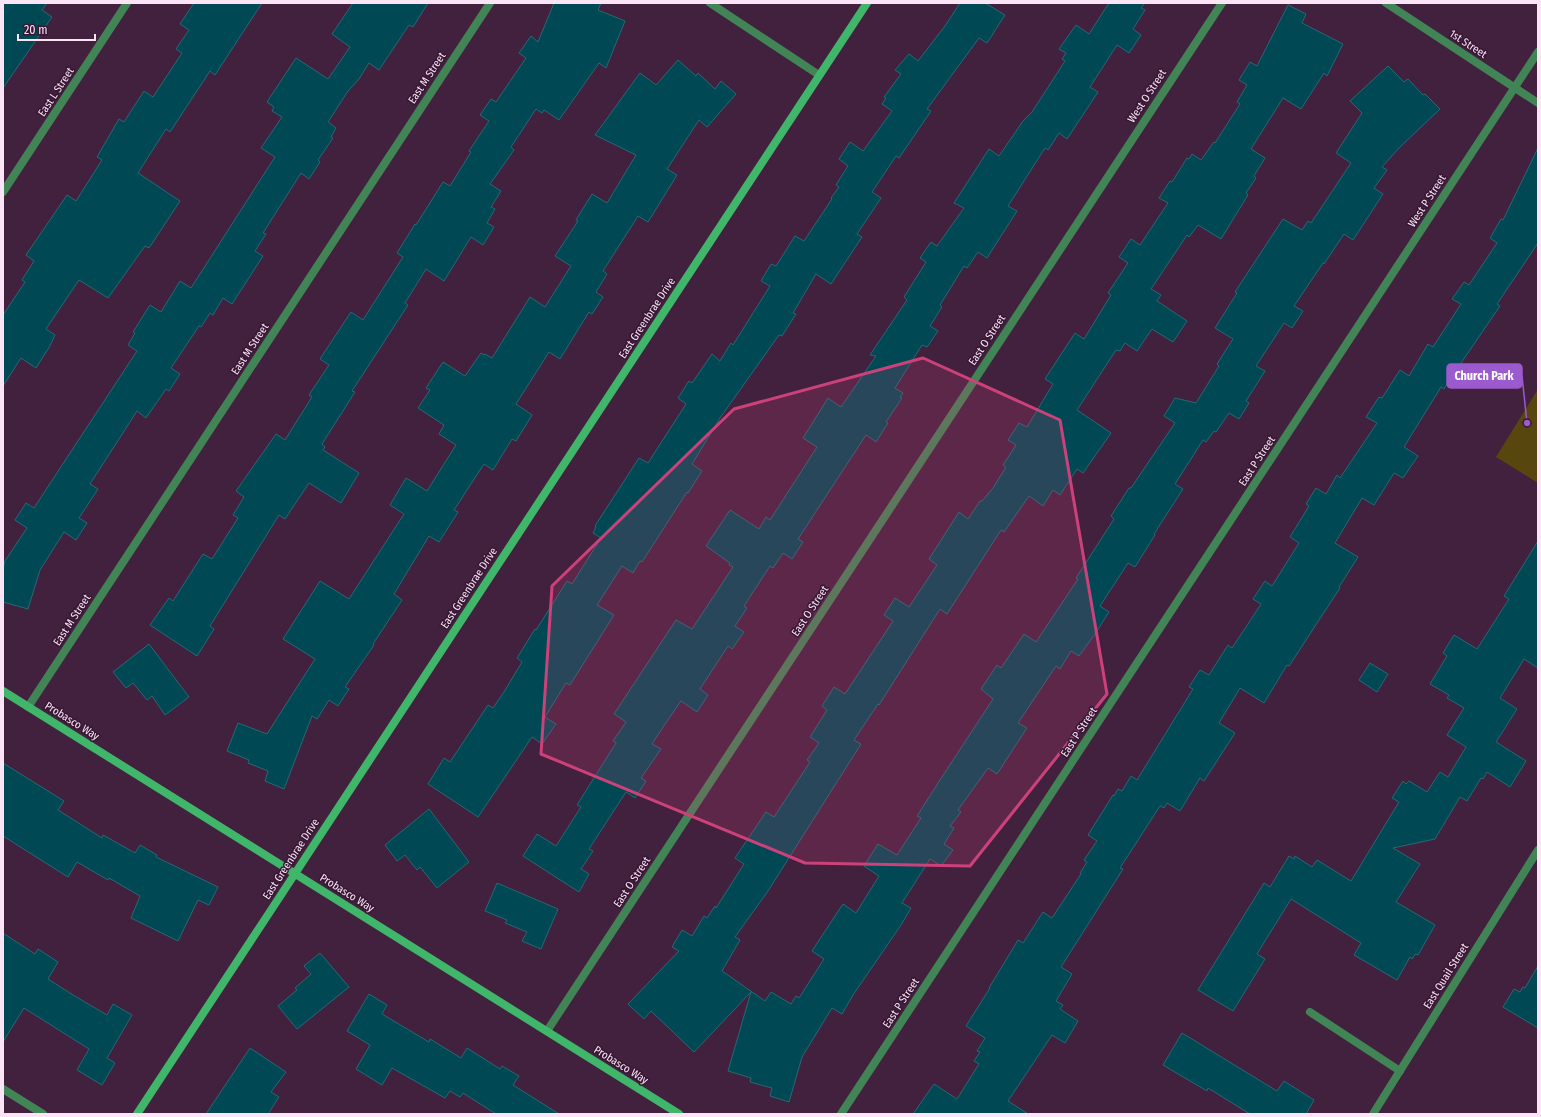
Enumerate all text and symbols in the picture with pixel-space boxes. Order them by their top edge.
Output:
scale bar [18,16,95,42]
text: 20 m [24,23,48,37]
street label: 1st Street [1447,27,1490,61]
street label: East M Street [406,50,449,106]
street label: East L Street [35,65,77,119]
street label: West O Street [1125,67,1169,125]
street label: West P Street [1405,172,1449,230]
street label: East Greenbrae Drive [616,275,678,361]
street label: East O Street [966,312,1008,368]
street label: East M Street [229,321,272,377]
callout: Church Park [1447,364,1522,388]
text: Church Park [1454,369,1514,383]
street label: East P Street [1236,433,1278,488]
street label: East Greenbrae Drive [438,545,500,631]
street label: East O Street [789,583,831,639]
street label: East M Street [51,592,94,648]
street label: Probasco Way [42,699,102,743]
street label: East P Street [1058,704,1100,759]
street label: East Greenbrae Drive [260,816,322,902]
street label: East O Street [611,854,653,910]
street label: Probasco Way [317,871,377,915]
street label: East Quail Street [1421,941,1471,1011]
street label: East P Street [880,975,922,1030]
street label: Probasco Way [591,1043,651,1087]

